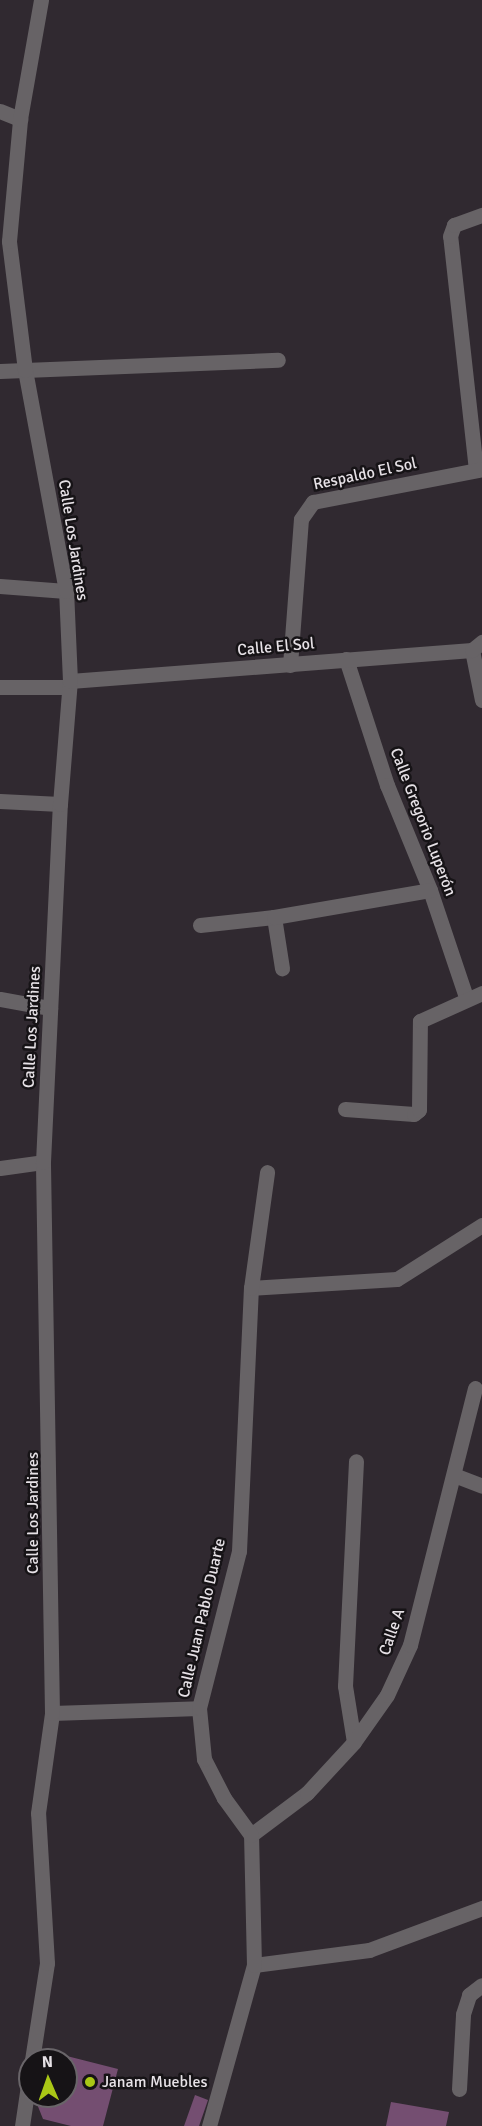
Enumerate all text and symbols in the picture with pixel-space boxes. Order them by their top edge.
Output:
street label: Respaldo El Sol [312,454,418,494]
street label: Calle Los Jardines [54,478,92,602]
street label: Calle El Sol [237,634,315,660]
street label: Calle Gregorio Luperón [386,745,460,899]
street label: Calle Los Jardines [19,966,45,1088]
street label: Calle Los Jardines [23,1452,43,1574]
street label: Calle Juan Pablo Duarte [174,1536,230,1700]
street label: Calle A [375,1606,409,1658]
north arrow [18,2048,78,2108]
text: N [42,2052,53,2072]
place label: Janam Muebles [102,2072,208,2092]
marker: Janam Muebles [83,2075,97,2089]

